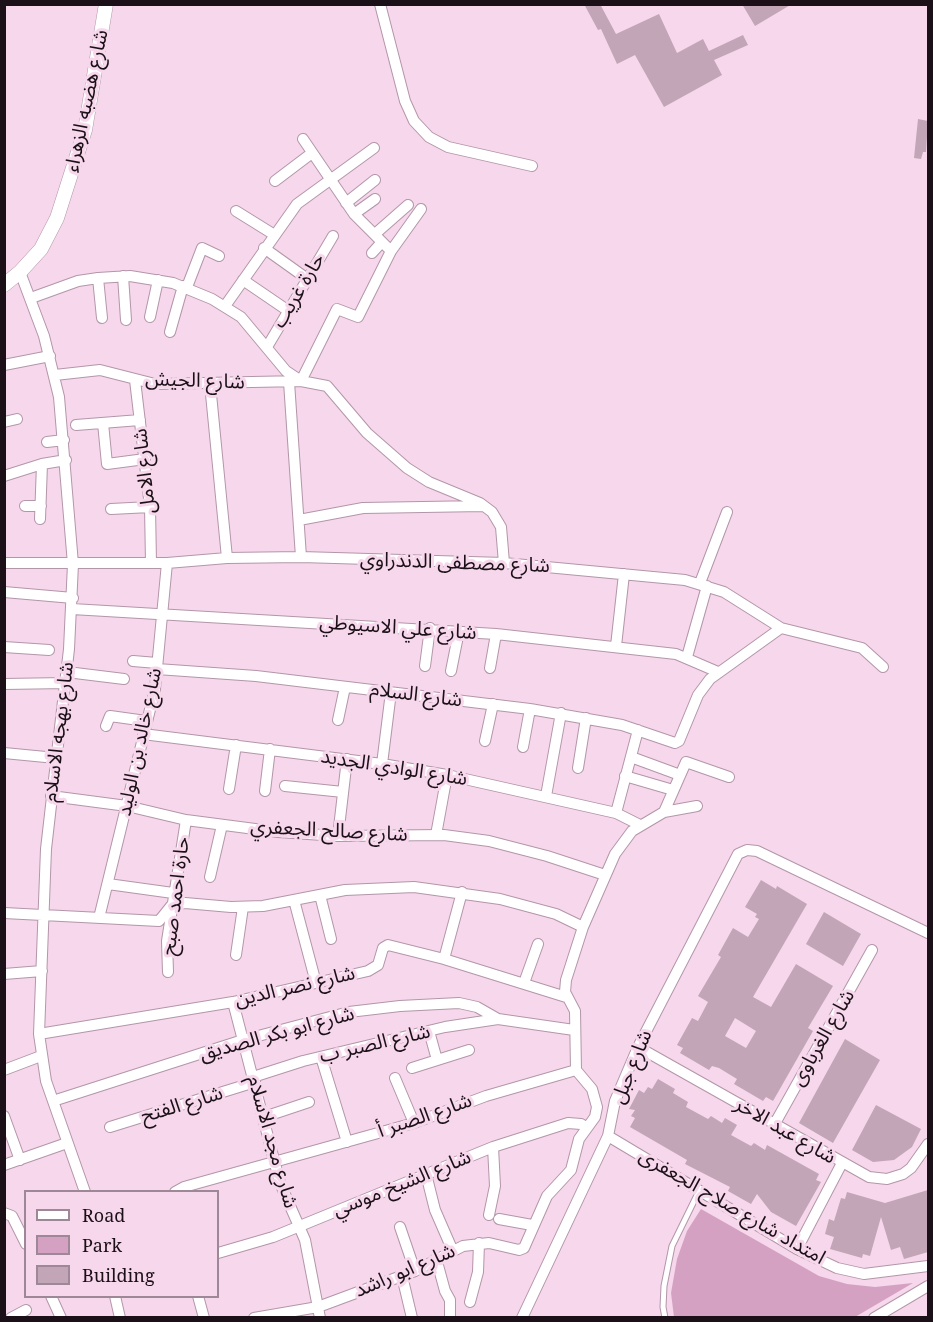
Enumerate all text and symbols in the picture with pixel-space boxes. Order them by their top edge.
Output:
street label: شارع هضبه الزهراء [60,27,114,175]
street label: حارة غريب [267,249,331,333]
street label: شارع الجيش [145,367,245,395]
street label: شارع الامل [129,427,161,515]
street label: شارع مصطفى الدندراوي [360,548,550,578]
street label: شارع علي الاسيوطي [319,611,477,645]
street label: شارع بهجه الاسلام [38,661,80,803]
street label: شارع خالد بن الوليد [113,666,167,818]
street label: شارع السلام [368,677,464,713]
street label: شارع الوادي الجديد [319,745,469,791]
street label: شارع صالح الجعفري [250,815,408,847]
street label: حارة احمد صبح [157,835,195,957]
street label: شارع نصر الدين [232,961,358,1013]
street label: شارع الغرباوى [786,986,860,1090]
street label: شارع ابو بكر الصديق [197,1002,357,1066]
street label: شارع الصبر ب [317,1020,433,1068]
street label: شارع جبل [606,1027,658,1107]
street label: شارع مجد الاسلام [242,1073,302,1211]
street label: شارع الفتح [138,1081,226,1129]
street label: شارع الصبر أ [375,1089,475,1143]
street label: شارع عبد الاخر [730,1092,840,1170]
street label: امتداد شارع صلاح الجعفرى [635,1144,829,1270]
street label: شارع الشيخ موسي [329,1145,475,1223]
legend [24,1190,219,1298]
text: Road [82,1203,125,1227]
text: Park [82,1233,122,1257]
street label: شارع ابو راشد [351,1239,459,1303]
text: Building [82,1263,155,1287]

